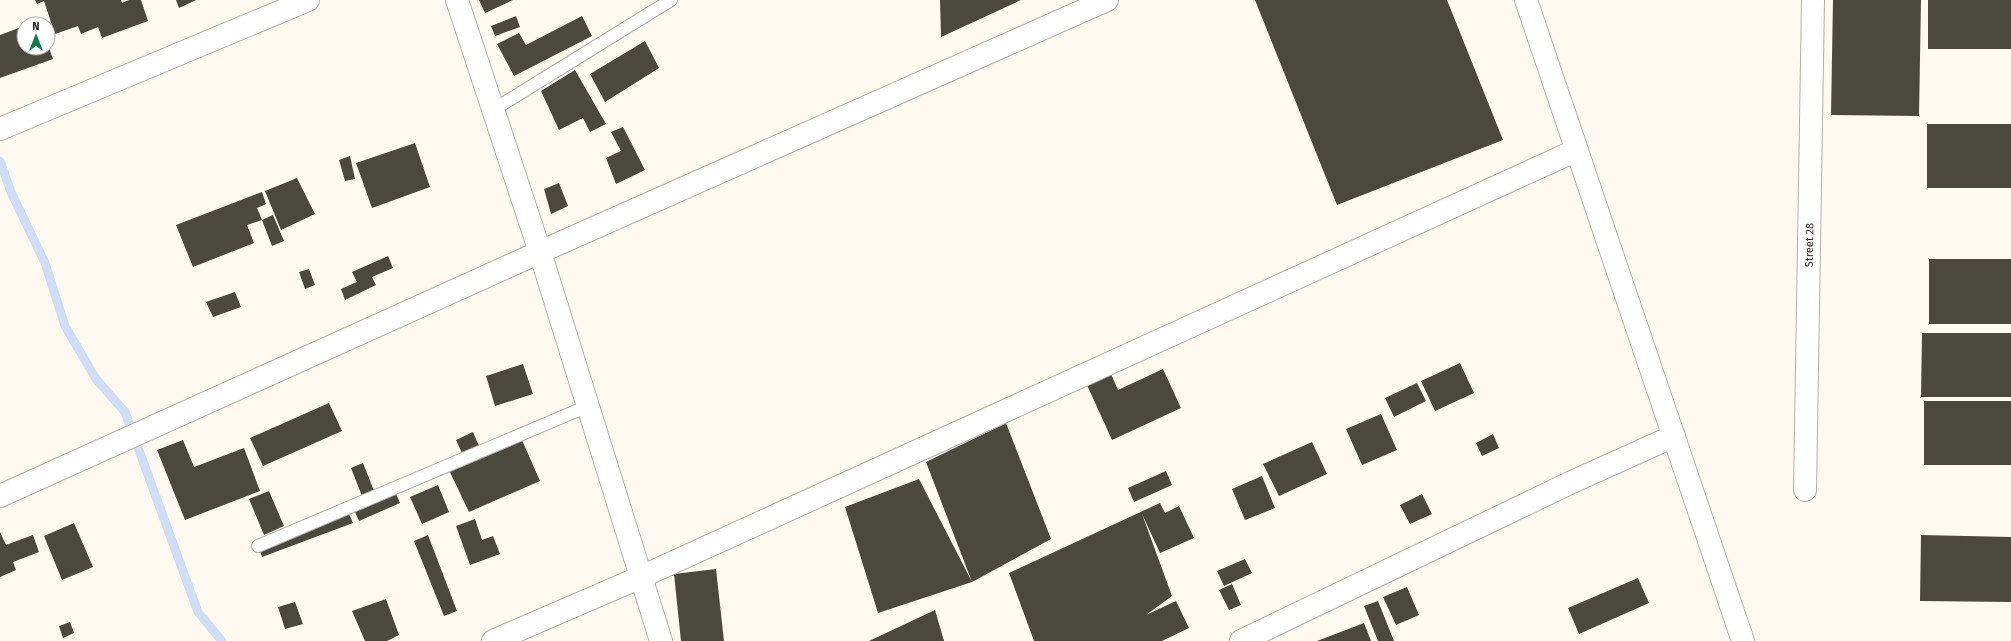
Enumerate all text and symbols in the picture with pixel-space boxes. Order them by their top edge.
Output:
north arrow [16,16,56,56]
text: N [32,20,40,33]
street label: Street 28 [1802,223,1816,267]

